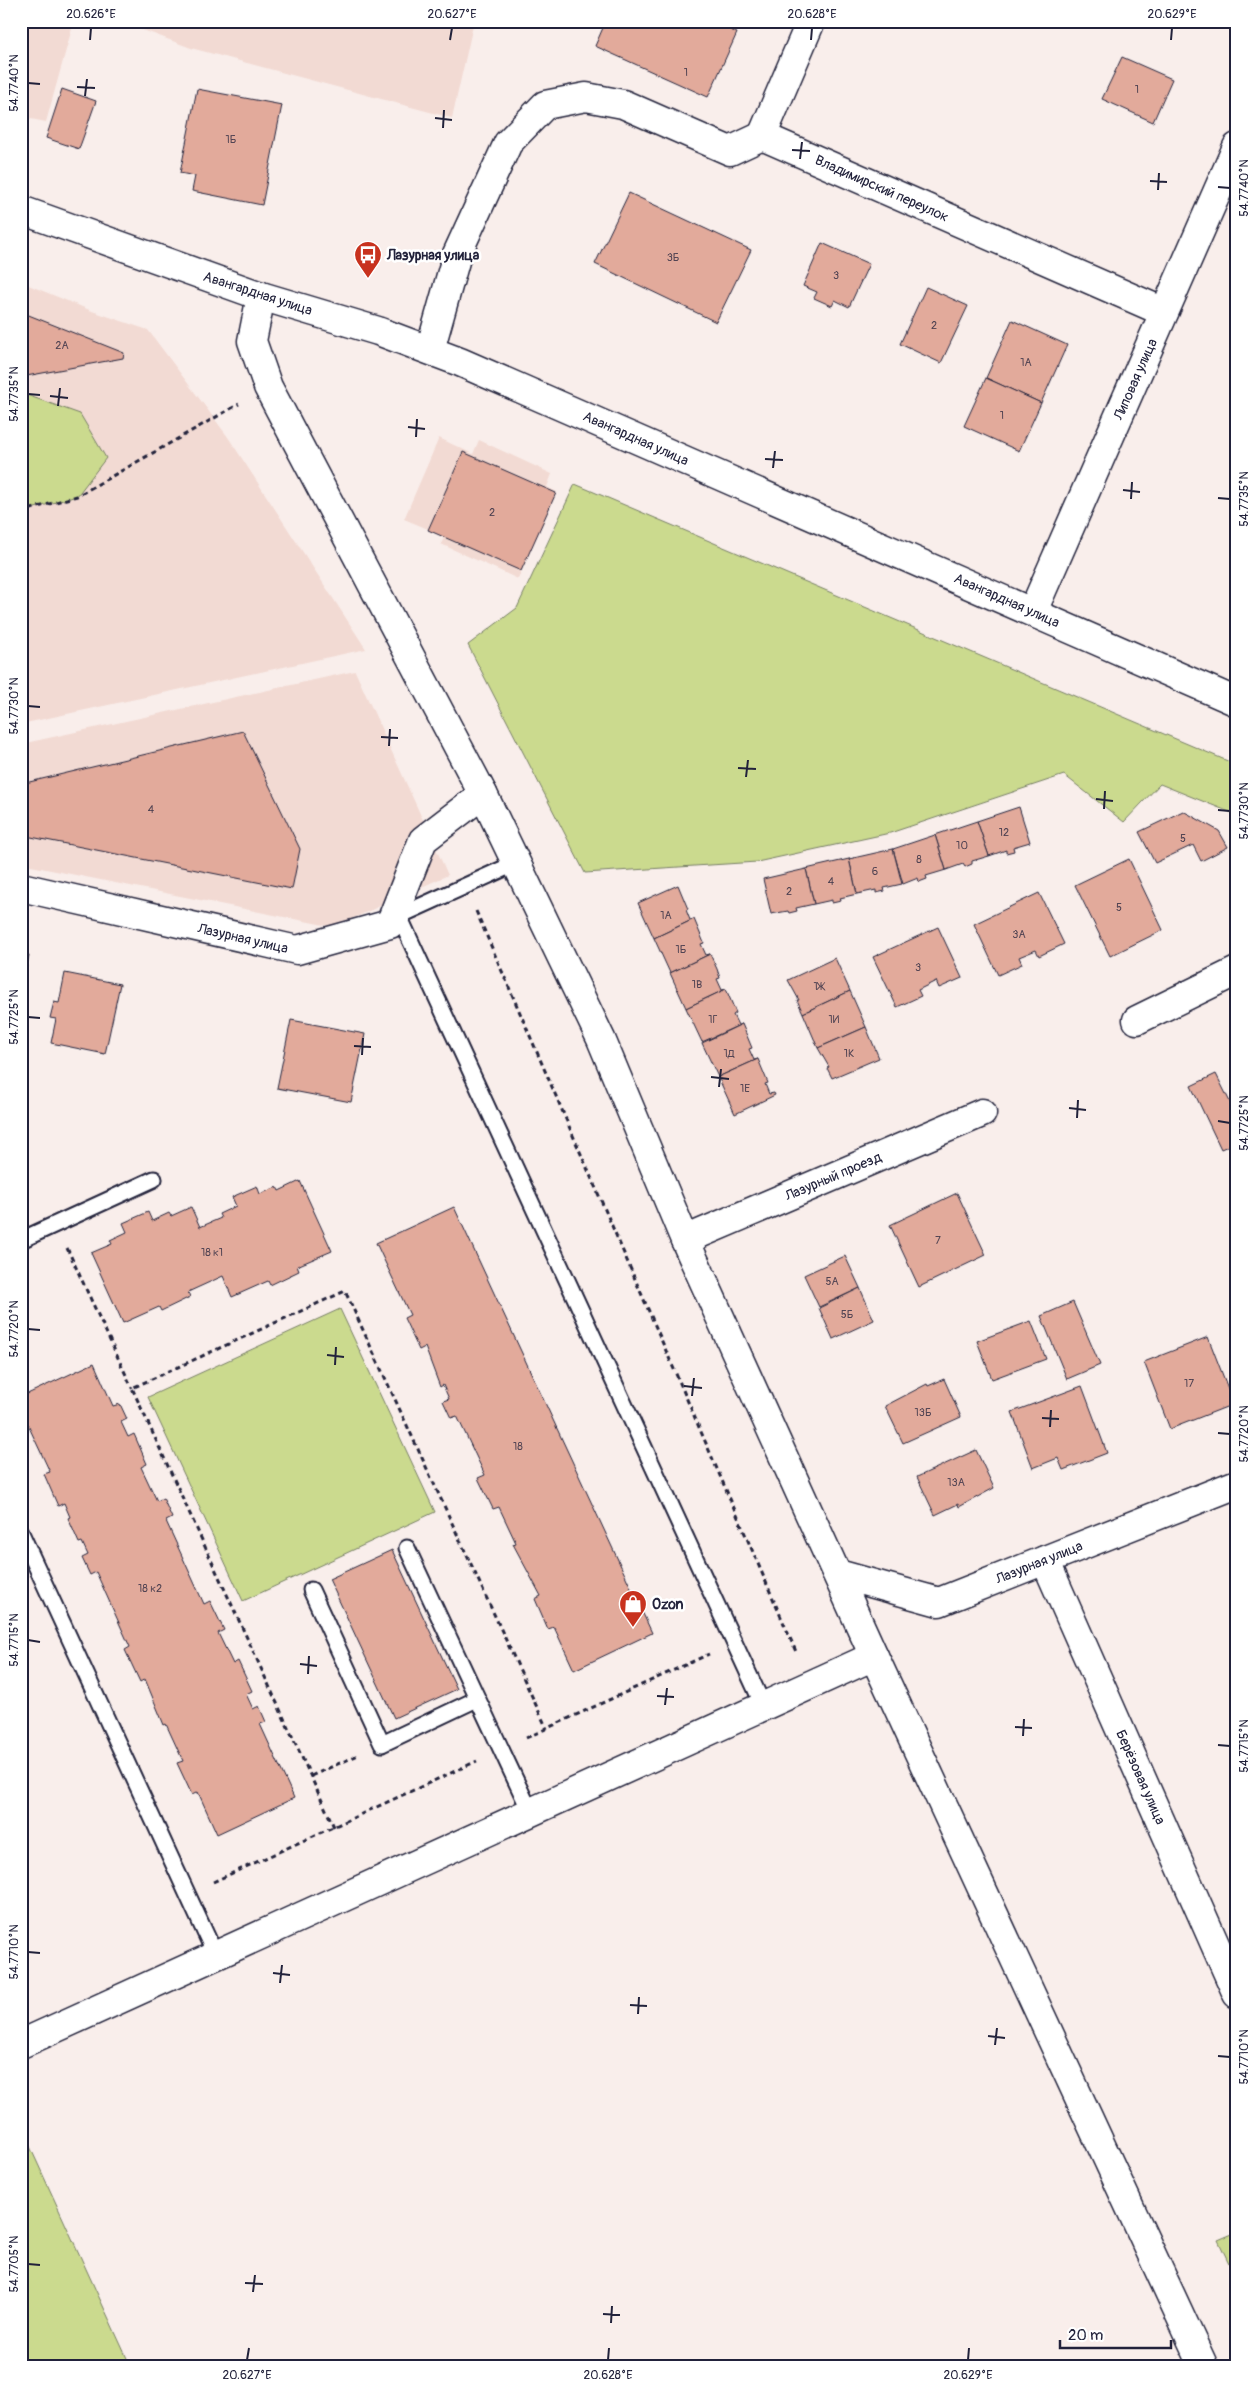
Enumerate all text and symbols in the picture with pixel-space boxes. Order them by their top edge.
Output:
text: 20.626°E [66,7,116,22]
text: 20.627°E [427,7,477,22]
text: 20.628°E [788,7,836,22]
text: 20.629°E [1148,7,1196,22]
text: 54.7740°N [7,54,22,112]
house number: 1 [684,66,688,79]
house number: 1 [1135,83,1139,96]
house number: 1Б [226,133,236,146]
street label: Владимирский переулок [812,151,951,226]
text: 54.7740°N [1237,159,1252,217]
bus stop icon: Лазурная улица [353,240,383,279]
place label: Лазурная улица [386,247,480,264]
house number: 3Б [667,251,679,264]
street label: Авангардная улица [201,268,315,319]
house number: 3 [833,269,839,282]
house number: 2 [931,319,937,332]
street label: Липовая улица [1110,336,1161,423]
house number: 2А [55,339,69,352]
house number: 1А [1020,356,1032,369]
text: 54.7735°N [7,366,22,422]
street label: Авангардная улица [580,408,691,469]
house number: 1 [1000,409,1004,422]
text: 54.7735°N [1237,471,1252,527]
house number: 2 [489,506,495,519]
street label: Авангардная улица [951,570,1062,631]
text: 54.7730°N [7,677,22,735]
text: 54.7730°N [1237,782,1252,840]
house number: 4 [148,803,155,816]
house number: 12 [999,826,1009,839]
house number: 5 [1180,832,1186,845]
house number: 10 [956,839,968,852]
house number: 8 [916,853,922,866]
house number: 6 [872,865,878,878]
house number: 4 [828,875,835,888]
house number: 2 [786,885,792,898]
house number: 5 [1116,901,1122,914]
house number: 1А [660,909,672,922]
street label: Лазурная улица [195,920,290,957]
house number: 3А [1012,928,1026,941]
house number: 1Б [676,943,686,956]
house number: 3 [915,961,921,974]
house number: 1В [692,978,702,991]
house number: 1Ж [814,980,826,993]
text: 54.7725°N [7,989,22,1045]
house number: 1Г [708,1013,718,1026]
house number: 1И [829,1013,840,1026]
house number: 1Д [724,1047,735,1060]
house number: 1К [844,1047,854,1060]
house number: 1Е [740,1082,750,1095]
text: 54.7725°N [1237,1095,1252,1151]
street label: Лазурный проезд [781,1148,885,1205]
house number: 7 [935,1234,941,1247]
house number: 18 к1 [201,1246,223,1259]
house number: 5А [825,1275,839,1288]
text: 54.7720°N [7,1300,22,1358]
house number: 5Б [841,1308,853,1321]
house number: 17 [1184,1377,1194,1390]
text: 54.7720°N [1237,1405,1252,1463]
house number: 13Б [914,1406,932,1419]
house number: 18 [513,1440,523,1453]
house number: 13А [947,1476,965,1489]
street label: Лазурная улица [992,1537,1085,1588]
house number: 18 к2 [138,1582,162,1595]
shop icon: Ozon [618,1589,648,1628]
place label: Ozon [652,1596,684,1613]
text: 54.7715°N [7,1613,22,1667]
text: 54.7715°N [1237,1719,1252,1773]
street label: Берёзовая улица [1112,1727,1169,1827]
text: 54.7710°N [7,1924,22,1980]
text: 54.7710°N [1237,2029,1252,2085]
text: 54.7705°N [7,2236,22,2292]
scale bar [1060,2318,1172,2350]
text: 20 m [1068,2326,1103,2345]
text: 20.627°E [222,2368,272,2383]
text: 20.628°E [584,2368,632,2383]
text: 20.629°E [944,2368,992,2383]

